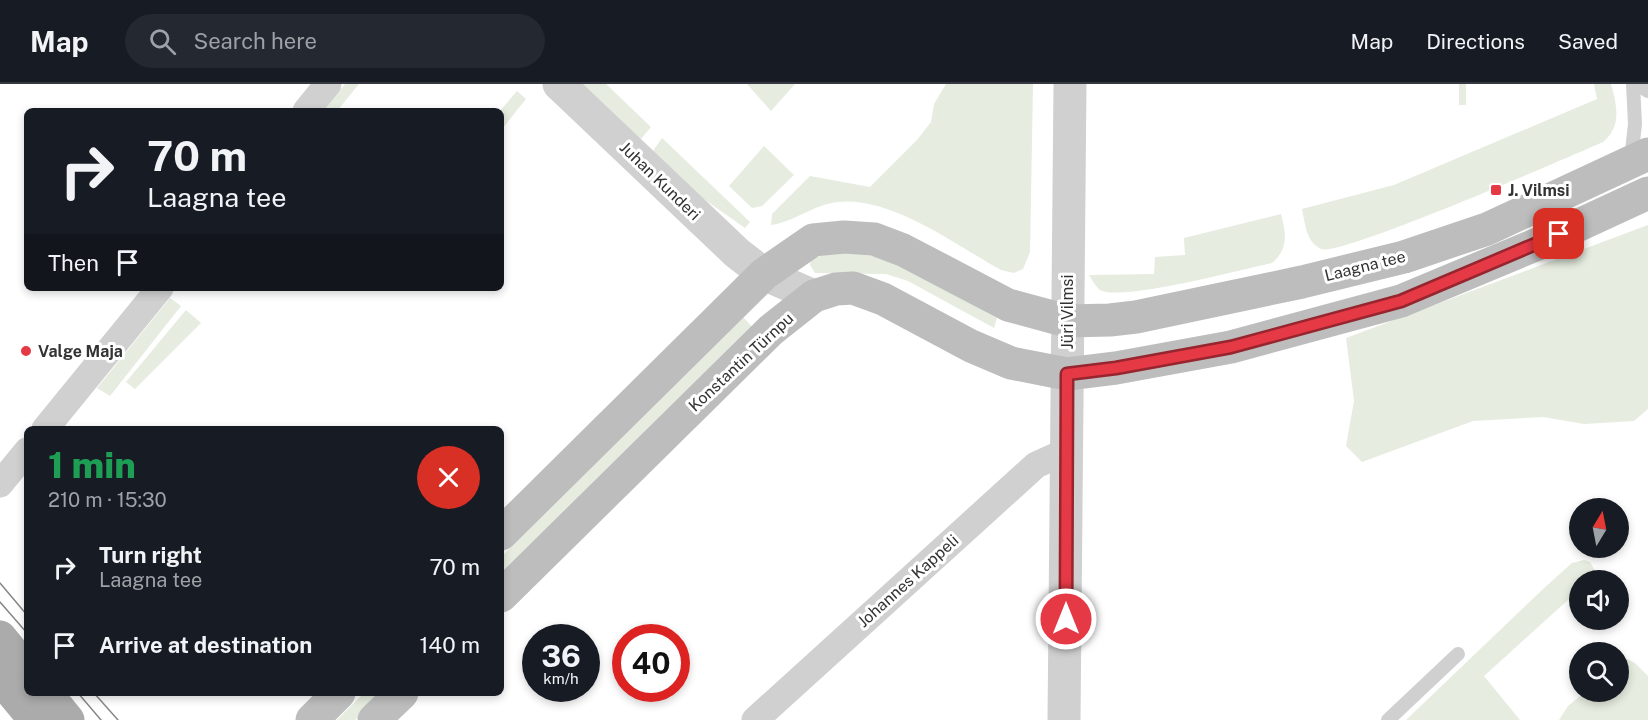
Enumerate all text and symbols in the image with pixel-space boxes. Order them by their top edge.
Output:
search box [125,14,545,68]
text: Map [30,25,89,58]
icon: search [146,25,179,58]
text: Search here [194,28,317,54]
text: Map [1351,29,1393,54]
text: Directions [1426,29,1525,54]
text: Saved [1558,29,1618,54]
text: 70 m [147,131,247,180]
icon: right [48,132,126,210]
street label: Juhan Kunderi [616,138,704,224]
text: Laagna tee [147,181,287,213]
place label: J. Vilmsi [1508,181,1570,200]
marker: J. Vilmsi [1489,183,1503,197]
pin [1533,208,1584,259]
icon: arrive [1542,217,1575,250]
icon: arrive [111,246,144,279]
street label: Laagna tee [1323,247,1407,285]
text: Then [48,250,99,276]
street label: Jüri Vilmsi [1058,275,1077,349]
street label: Konstantin Türnpu [685,309,797,415]
place label: Valge Maja [38,342,123,361]
marker: Valge Maja [19,344,33,358]
text: 1 min [48,444,136,486]
button: close [417,446,480,509]
text: 210 m · 15:30 [48,488,167,512]
north arrow [1569,498,1629,558]
map controls [1569,498,1629,702]
street label: Johannes Kappeli [854,531,962,631]
text: Turn right [99,542,202,568]
icon: right [48,551,81,584]
text: 70 m [429,554,480,580]
text: Laagna tee [99,568,202,592]
button: sound [1569,570,1629,630]
position arrow [1034,587,1098,651]
speed limit sign: 40 [612,624,690,702]
icon: arrive [48,629,81,662]
text: Arrive at destination [99,632,312,658]
text: 140 m [419,632,480,658]
text: 36 [541,638,581,674]
button: search [1569,642,1629,702]
text: km/h [543,670,579,687]

